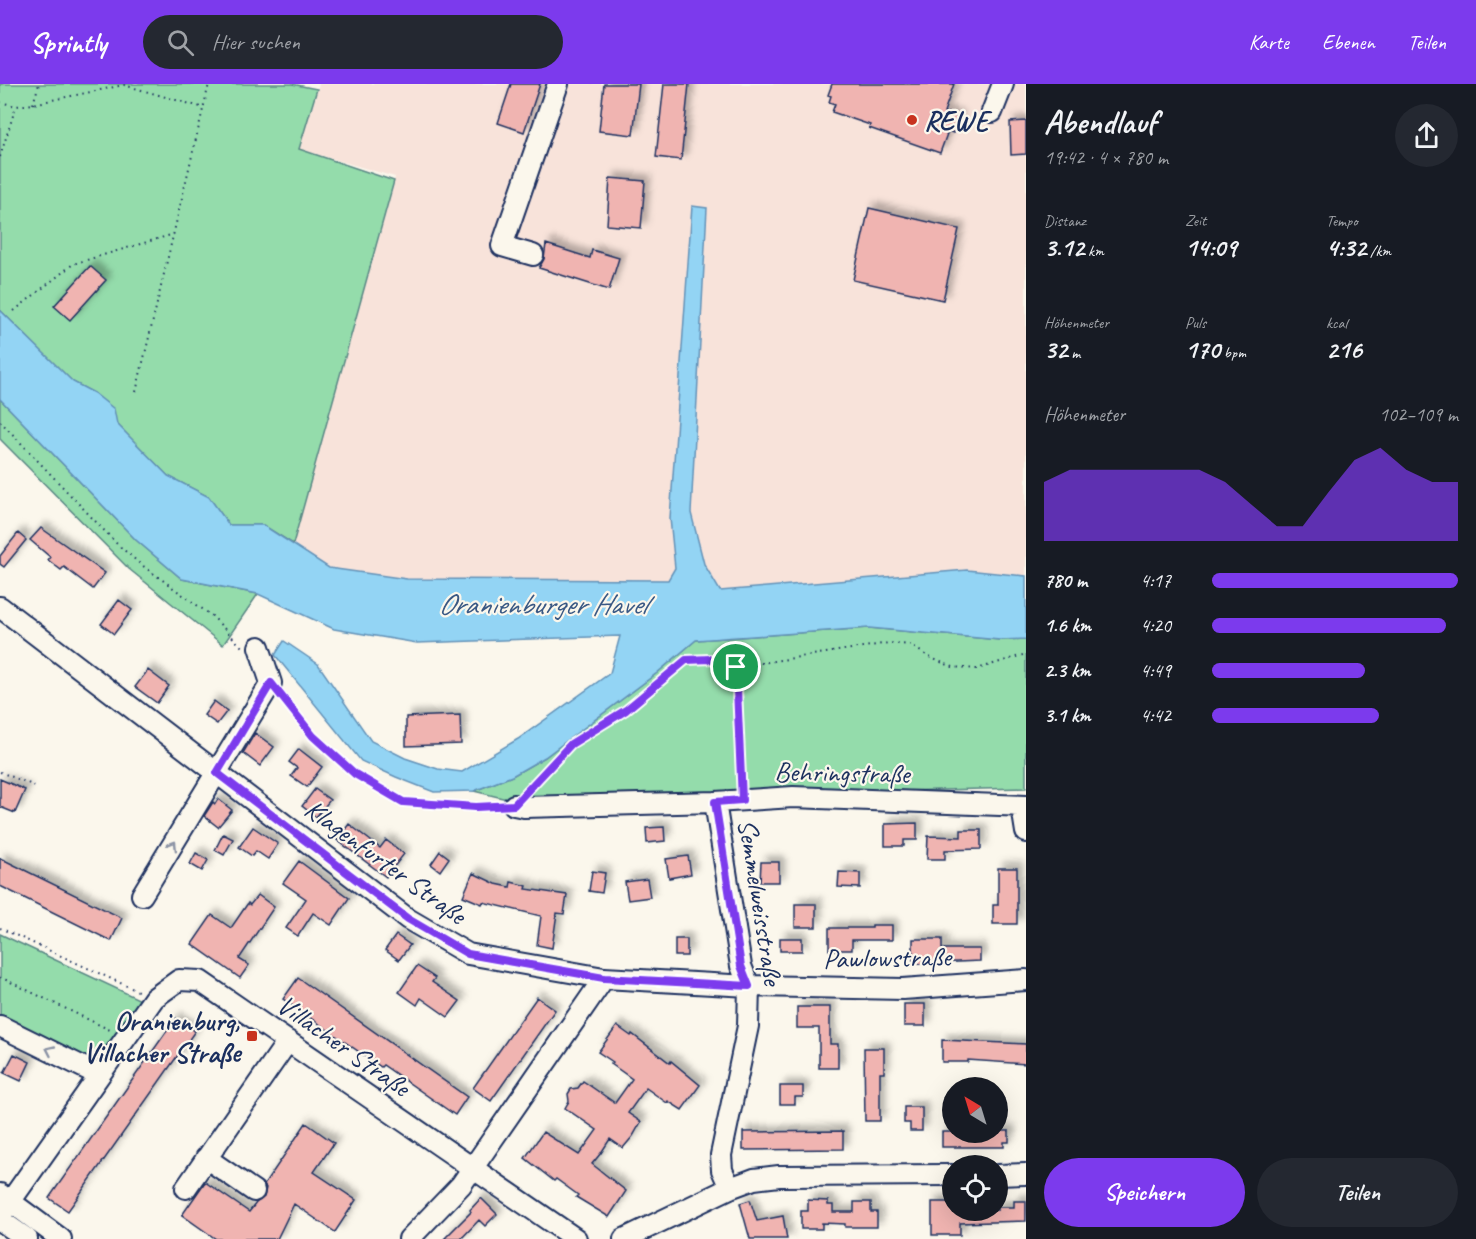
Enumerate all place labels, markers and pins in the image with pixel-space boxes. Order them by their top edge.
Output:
place label: REWE [924,103,993,138]
marker: REWE [905,113,919,127]
pin [710,641,761,692]
place label: Oranienburg, Villacher Straße [83,1003,243,1070]
marker: Oranienburg, Villacher Straße [245,1029,259,1043]

